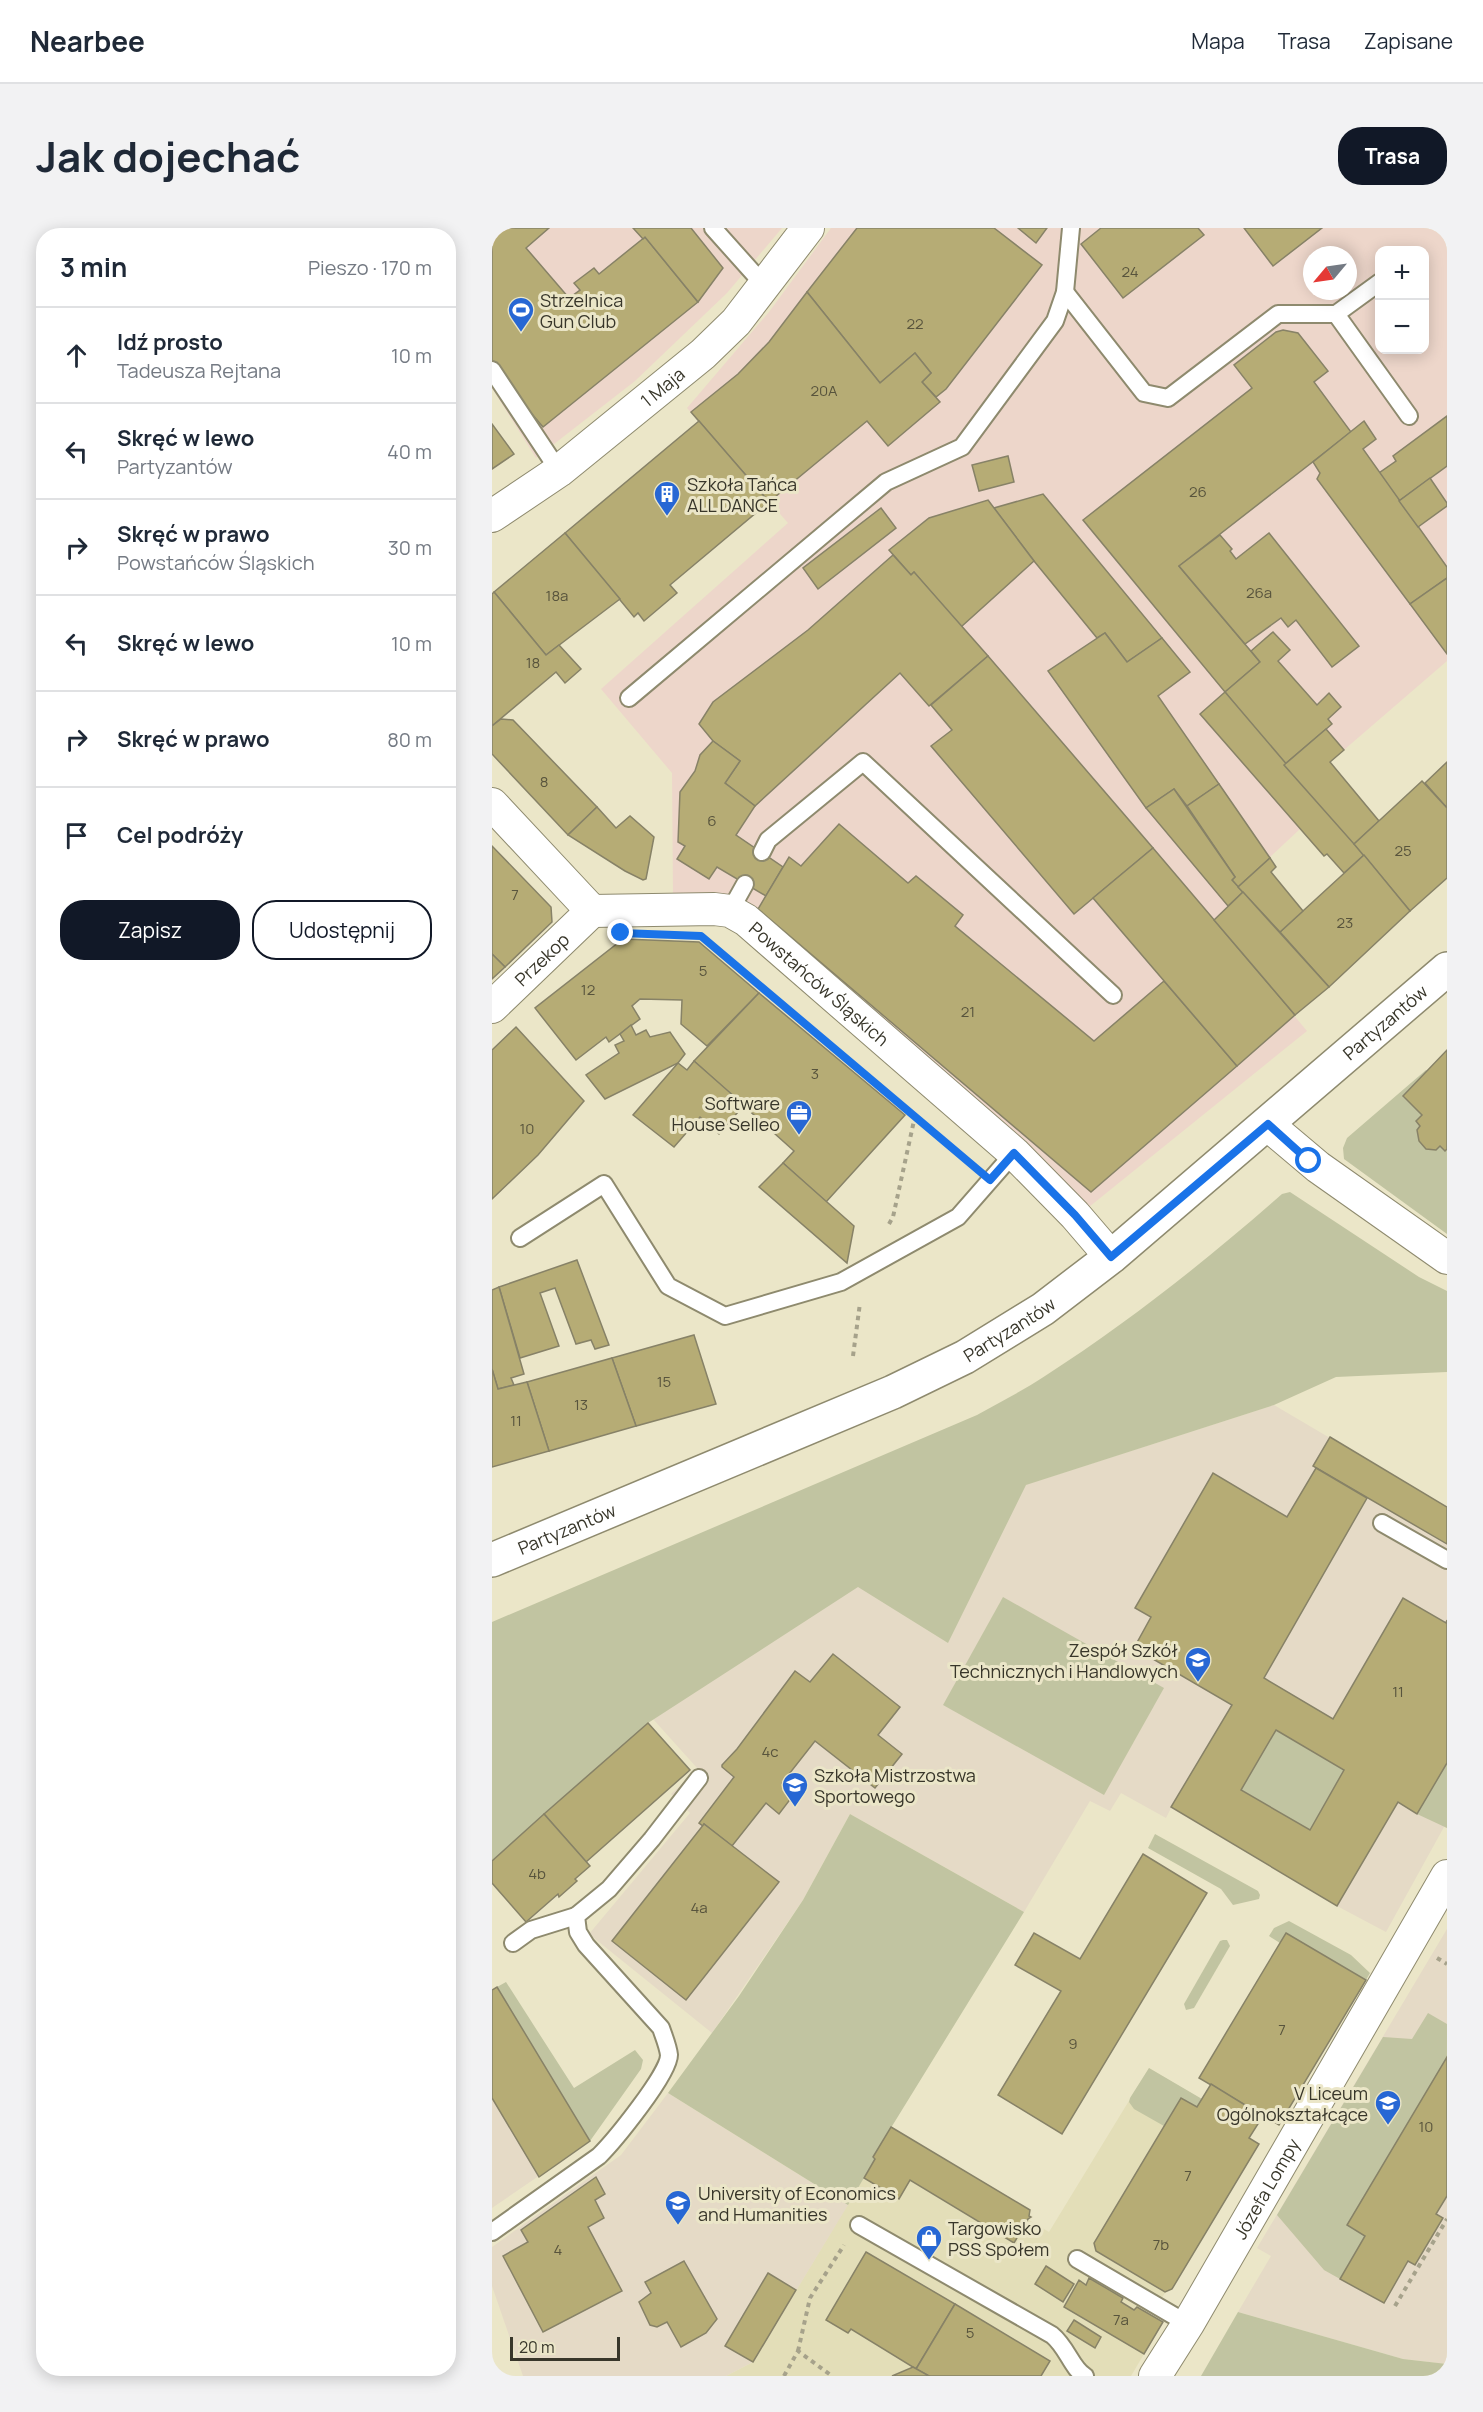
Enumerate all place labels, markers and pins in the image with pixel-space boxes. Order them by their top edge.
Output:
place label: Strzelnica Gun Club [540,288,623,333]
sports icon: Strzelnica Gun Club [506,295,536,333]
place label: Szkoła Tańca ALL DANCE [687,472,797,517]
building icon: Szkoła Tańca ALL DANCE [652,479,682,517]
place label: Software House Selleo [672,1091,780,1136]
office icon: Software House Selleo [784,1098,814,1136]
place label: Zespół Szkół Technicznych i Handlowych [950,1638,1178,1683]
school or university icon: Zespół Szkół Technicznych i Handlowych [1183,1645,1213,1683]
place label: Szkoła Mistrzostwa Sportowego [814,1763,976,1808]
school or university icon: Szkoła Mistrzostwa Sportowego [780,1770,810,1808]
place label: V Liceum Ogólnokształcące [1217,2081,1368,2126]
school or university icon: V Liceum Ogólnokształcące [1373,2088,1403,2126]
place label: University of Economics and Humanities [698,2181,896,2226]
school or university icon: University of Economics and Humanities [663,2188,693,2226]
place label: Targowisko PSS Społem [948,2216,1049,2261]
shop icon: Targowisko PSS Społem [914,2223,944,2261]

